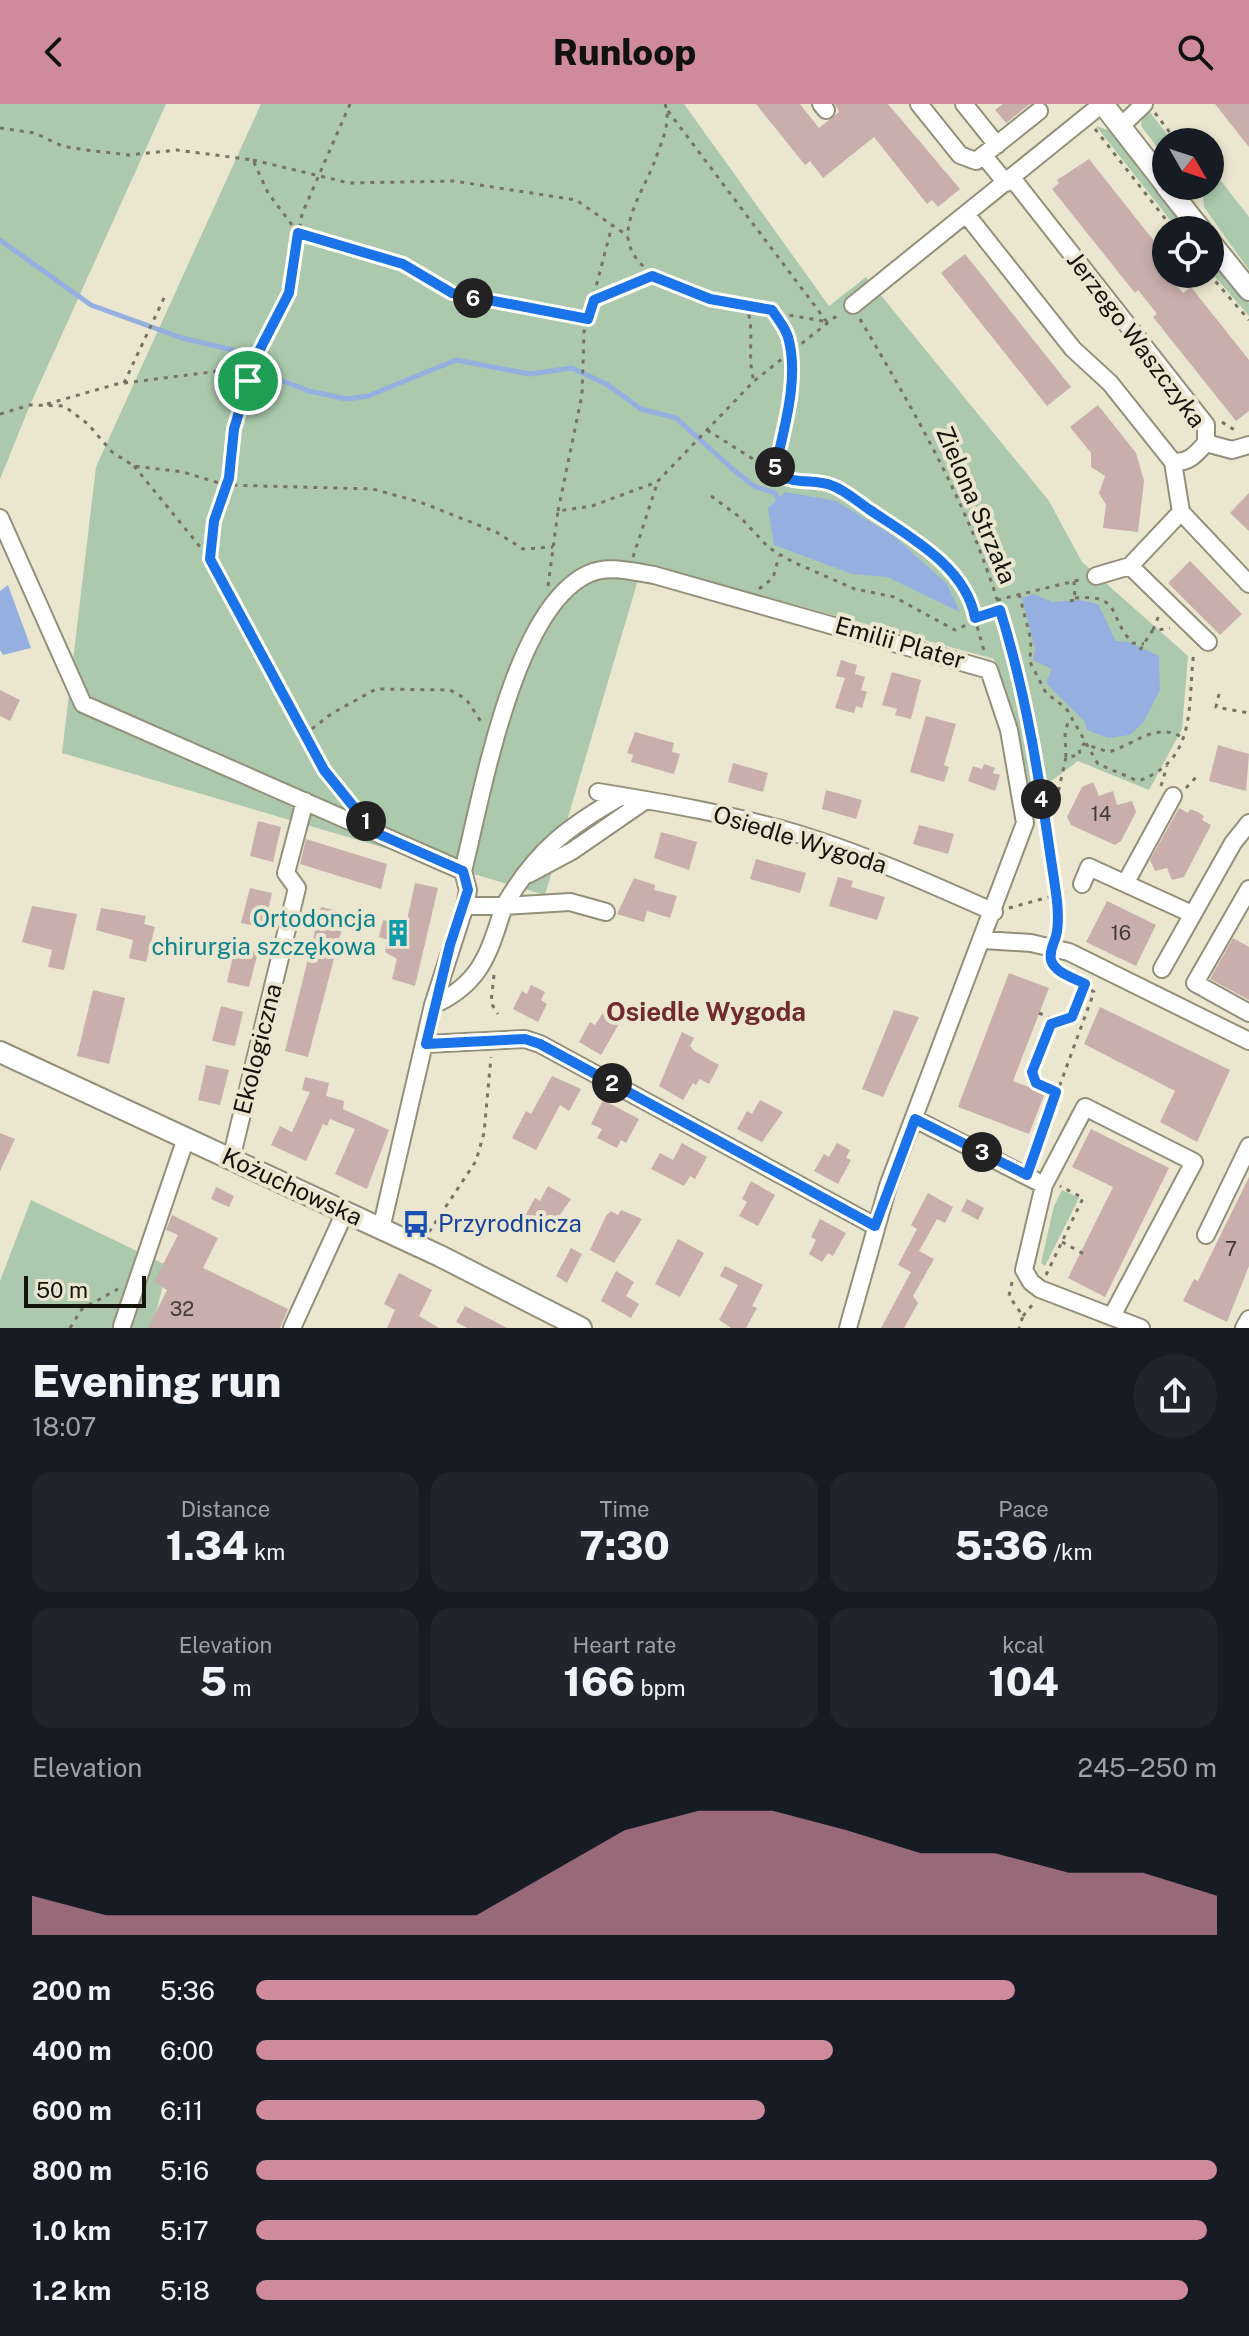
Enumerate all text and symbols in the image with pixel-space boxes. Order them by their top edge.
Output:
icon: back [32,30,76,74]
icon: search [1173,30,1217,74]
text: Runloop [553,31,696,73]
north arrow [1152,128,1224,200]
map controls [1152,128,1224,288]
button: locate [1152,216,1224,288]
street label: Jerzego Waszczyka [1062,246,1212,433]
pin: 6 [453,278,493,318]
text: 6 [466,285,480,311]
pin [214,347,282,415]
icon: arrive [226,359,270,403]
street label: Zielona Strzała [931,422,1023,588]
pin: 5 [755,447,795,487]
text: 5 [768,454,782,480]
street label: Emilii Plater [832,610,968,674]
pin: 4 [1021,779,1061,819]
text: 4 [1034,786,1048,812]
street label: Osiedle Wygoda [710,799,890,879]
pin: 1 [346,801,386,841]
house number: 14 [1091,802,1111,826]
text: 1 [361,808,371,834]
place label: Ortodoncja chirurgia szczękowa [151,904,376,960]
building icon: Ortodoncja chirurgia szczękowa [383,918,413,948]
house number: 16 [1111,921,1131,945]
street label: Ekologiczna [227,981,287,1117]
district label: Osiedle Wygoda [606,996,806,1027]
pin: 2 [592,1063,632,1103]
text: 2 [605,1070,619,1096]
pin: 3 [962,1132,1002,1172]
text: 3 [975,1139,989,1165]
street label: Kożuchowska [218,1141,367,1231]
bus stop icon: Przyrodnicza [401,1209,431,1239]
place label: Przyrodnicza [438,1209,582,1237]
house number: 7 [1225,1237,1237,1261]
scale bar [24,1272,146,1308]
text: 50 m [36,1277,88,1303]
house number: 32 [170,1297,194,1321]
button: share [1133,1354,1217,1438]
text: Evening run [32,1355,281,1407]
text: 18:07 [32,1411,96,1442]
text: Distance [181,1496,270,1522]
text: Time [599,1496,650,1522]
text: Pace [998,1496,1049,1522]
text: 1.34 [166,1522,249,1569]
text: 7:30 [579,1522,670,1569]
text: 5:36 [955,1522,1048,1569]
text: km [249,1539,285,1565]
text: /km [1048,1539,1092,1565]
text: Elevation [179,1632,272,1658]
text: Heart rate [573,1632,677,1658]
text: kcal [1002,1632,1045,1658]
text: 5 [199,1658,227,1705]
text: 166 [563,1658,635,1705]
text: 104 [988,1658,1059,1705]
text: m [227,1675,252,1701]
text: bpm [635,1675,686,1701]
text: Elevation [32,1752,142,1783]
text: 245–250 m [1077,1752,1217,1783]
text: 200 m [32,1975,111,2006]
text: 5:36 [160,1975,215,2006]
text: 400 m [32,2035,112,2066]
text: 6:00 [160,2035,214,2066]
text: 600 m [32,2095,112,2126]
text: 6:11 [160,2095,203,2126]
text: 800 m [32,2155,112,2186]
text: 5:16 [160,2155,209,2186]
text: 1.0 km [32,2215,111,2246]
text: 5:17 [160,2215,209,2246]
text: 1.2 km [32,2275,111,2306]
text: 5:18 [160,2275,210,2306]

